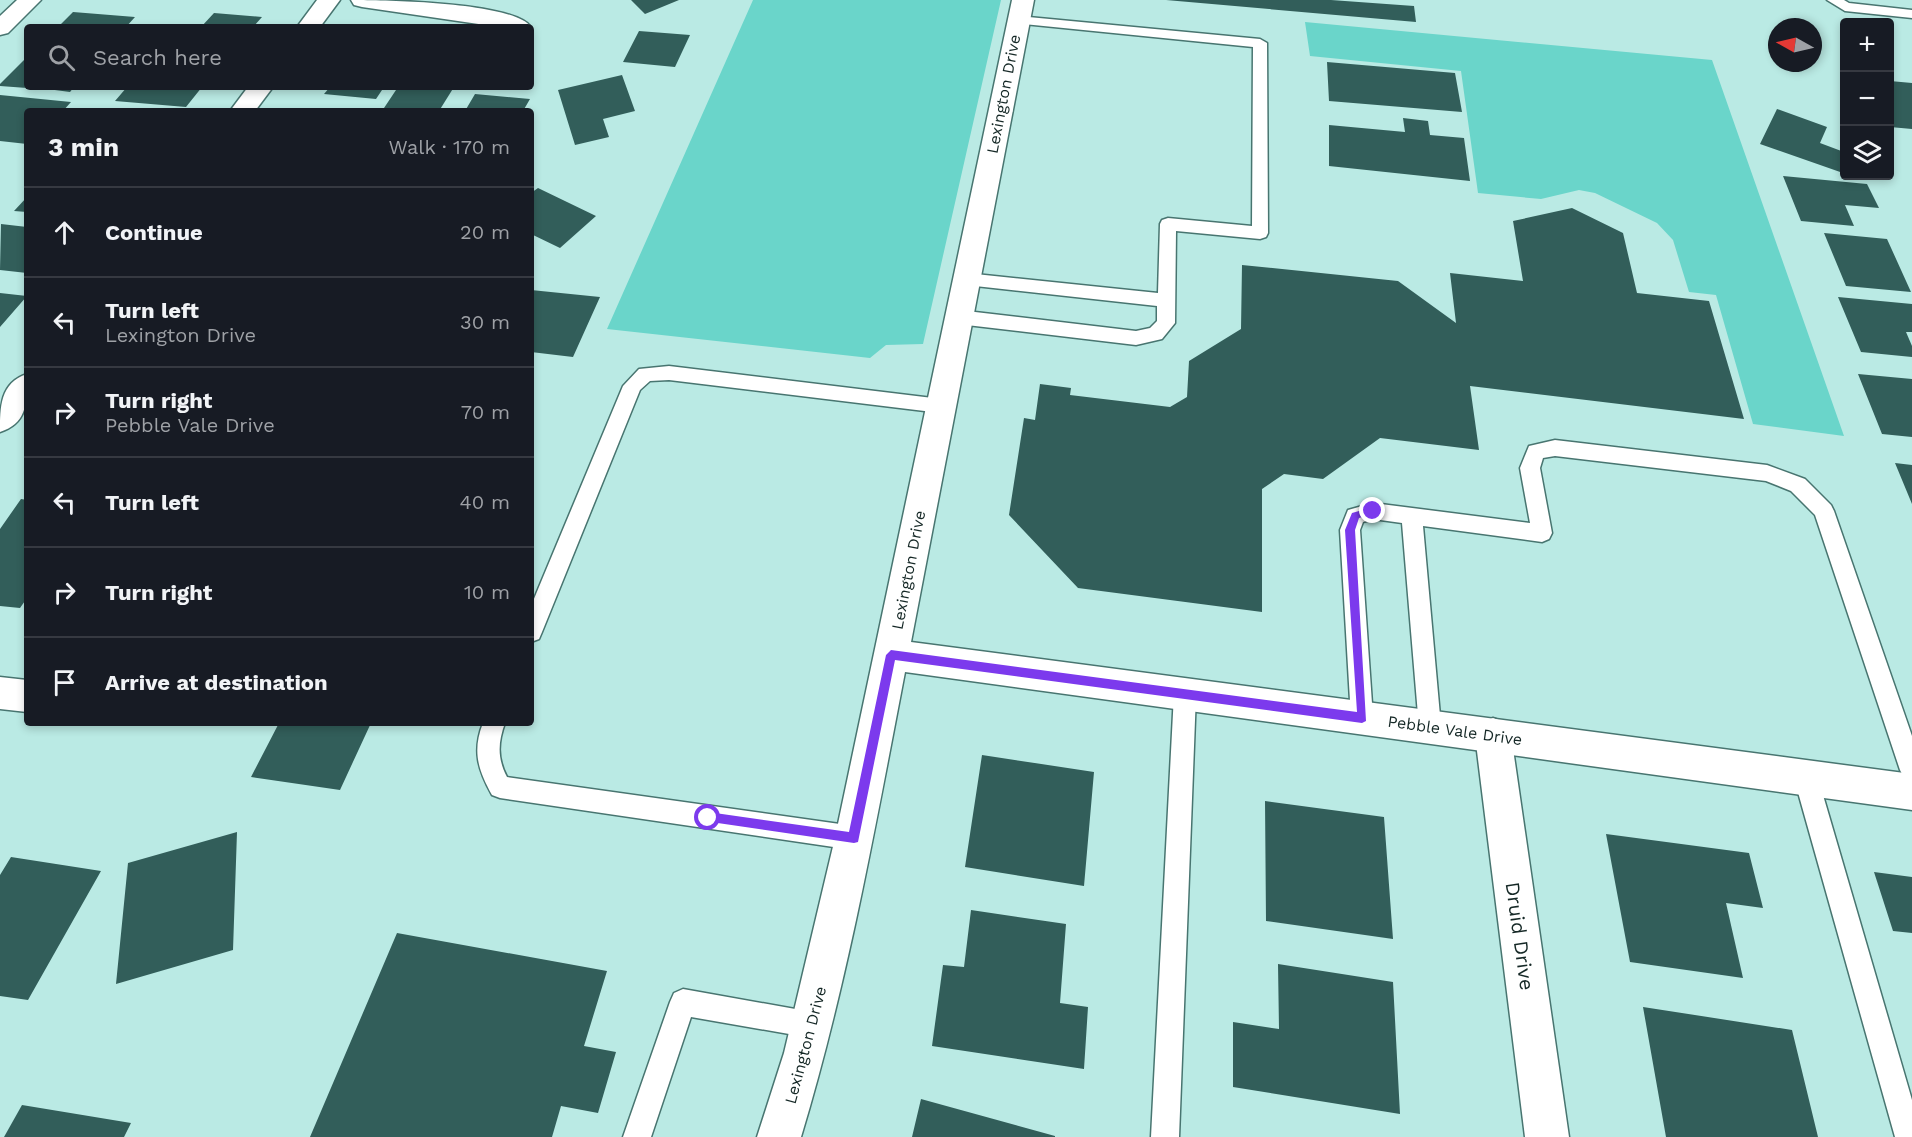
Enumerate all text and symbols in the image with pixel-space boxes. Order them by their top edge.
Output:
north arrow [1768,18,1822,72]
map controls [1840,18,1894,180]
button: + [1840,18,1894,72]
search box [24,24,534,90]
street label: Lexington Drive [983,33,1024,155]
icon: search [45,41,78,74]
text: Search here [93,45,222,70]
button: − [1840,72,1894,126]
button: layers [1840,126,1894,180]
text: 3 min [48,132,119,162]
text: Walk · 170 m [389,135,510,159]
icon: ahead [48,216,81,249]
text: Continue [105,220,203,245]
text: 20 m [460,220,510,244]
text: Turn left [105,298,199,323]
icon: left [48,306,81,339]
text: 30 m [460,310,510,334]
text: Lexington Drive [105,323,256,347]
text: Turn right [105,388,212,413]
icon: right [48,396,81,429]
text: 70 m [461,400,510,424]
text: Pebble Vale Drive [105,413,275,437]
icon: left [48,486,81,519]
text: Turn left [105,490,199,515]
text: 40 m [459,490,510,514]
route end [1359,497,1385,523]
street label: Lexington Drive [888,509,929,631]
icon: right [48,576,81,609]
text: Turn right [105,580,212,605]
text: 10 m [464,580,510,604]
icon: arrive [48,666,81,699]
text: Arrive at destination [105,670,328,695]
street label: Pebble Vale Drive [1386,712,1523,749]
route start [694,804,720,830]
street label: Druid Drive [1501,880,1539,992]
street label: Lexington Drive [781,984,830,1106]

